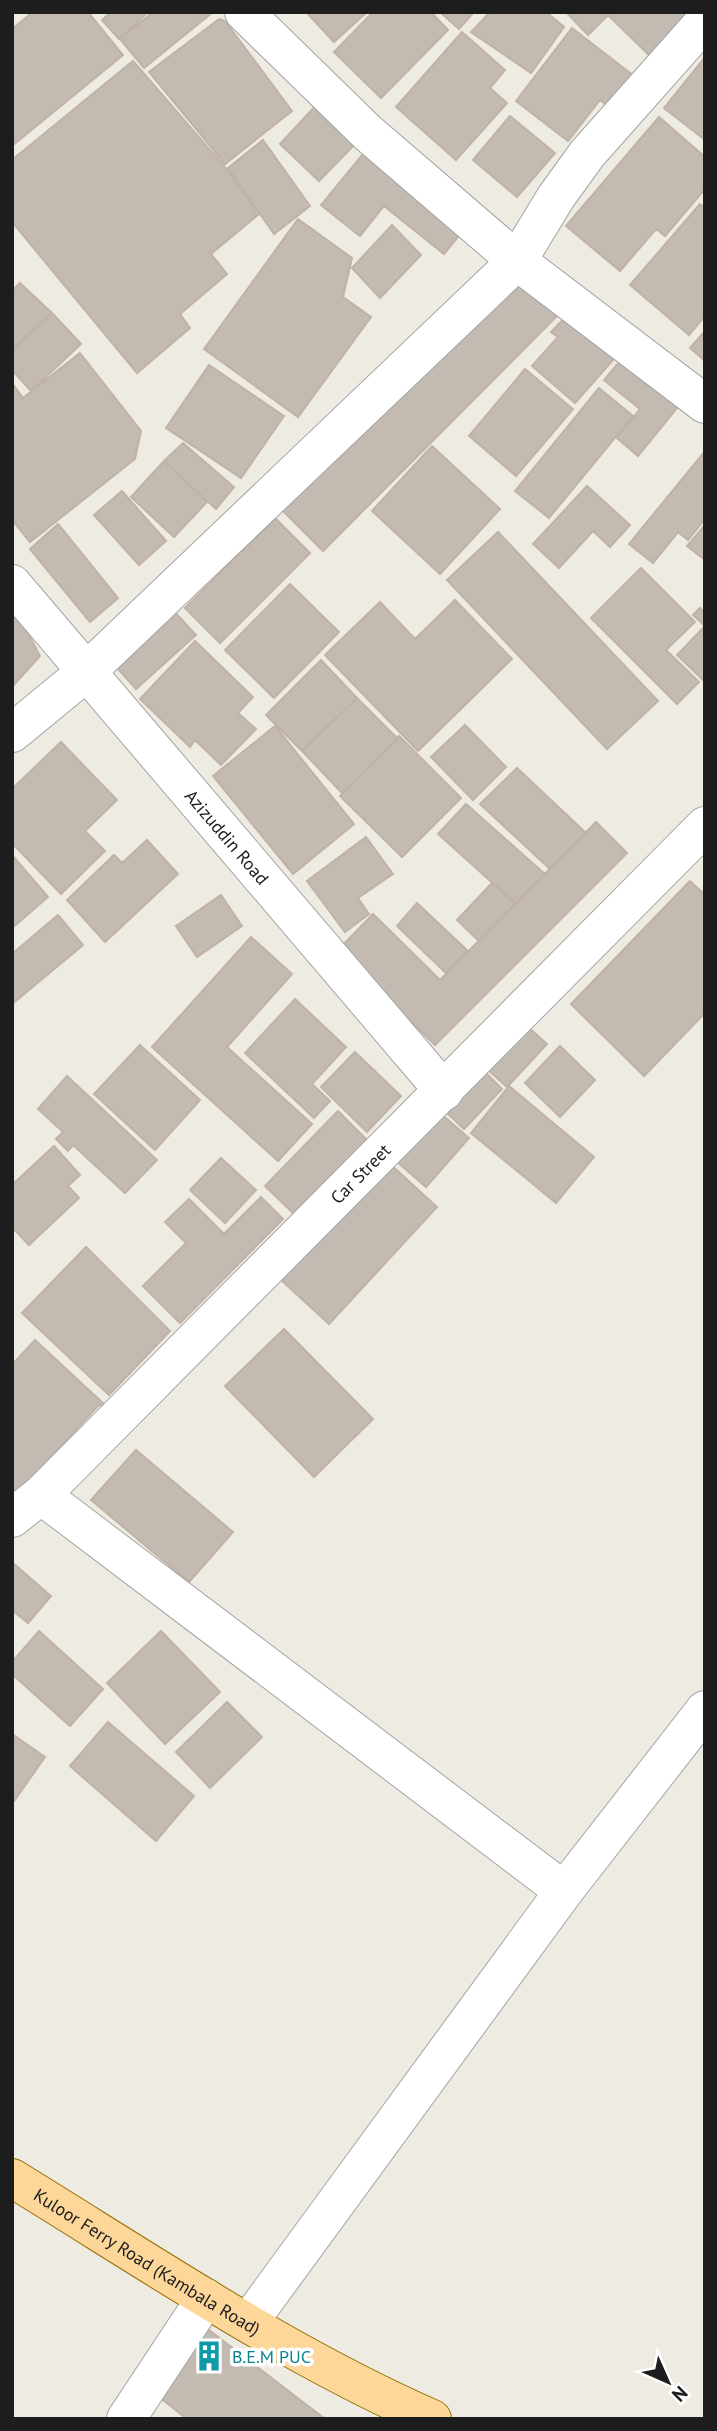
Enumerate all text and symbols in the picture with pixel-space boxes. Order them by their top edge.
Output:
street label: Azizuddin Road [180,784,274,889]
street label: Car Street [325,1138,395,1209]
street label: Kuloor Ferry Road (Kambala Road) [30,2183,265,2340]
building icon: B.E.M PUC [192,2339,226,2373]
place label: B.E.M PUC [232,2345,311,2368]
north arrow [633,2347,703,2417]
text: N [667,2381,693,2407]

